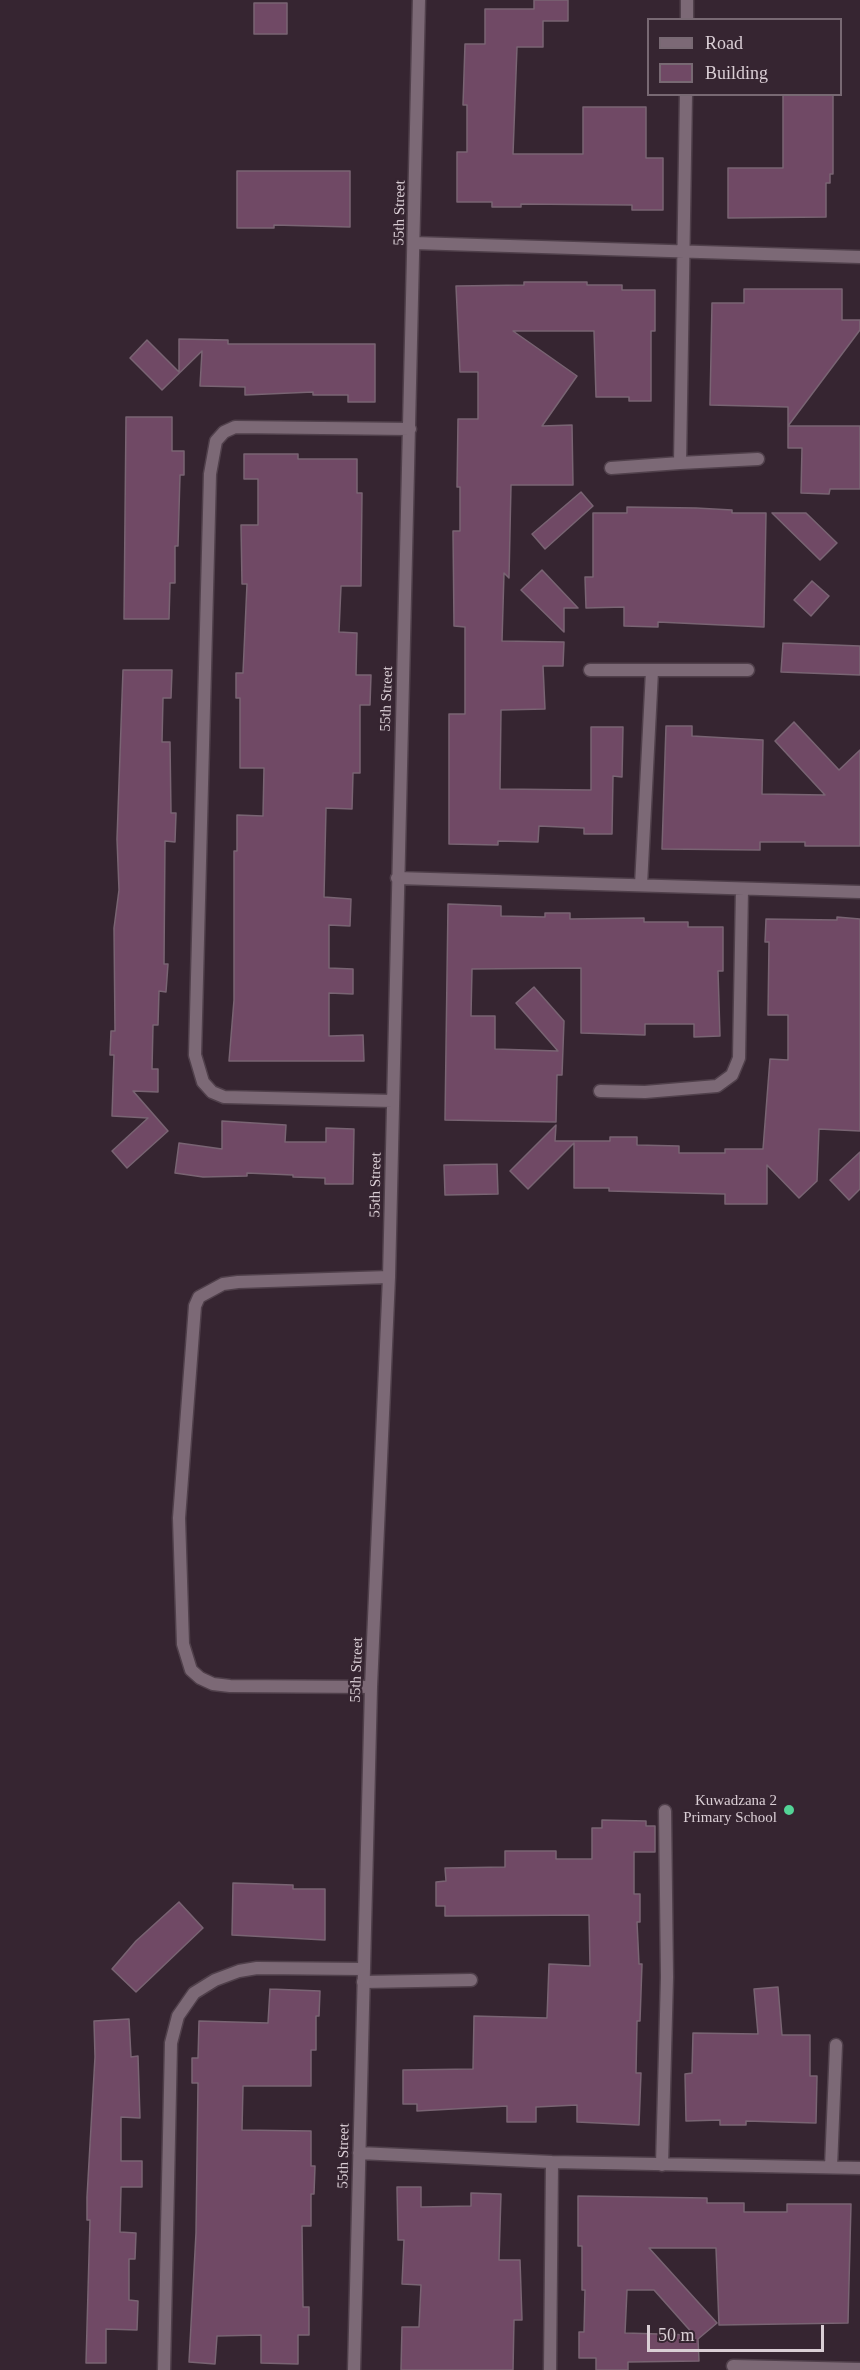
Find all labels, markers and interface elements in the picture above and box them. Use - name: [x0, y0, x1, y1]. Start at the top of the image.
- legend: [647, 18, 842, 96]
- text: Road: [705, 33, 743, 53]
- text: Building: [705, 63, 768, 83]
- street label: 55th Street: [390, 180, 410, 246]
- street label: 55th Street: [377, 666, 397, 732]
- street label: 55th Street: [366, 1152, 386, 1218]
- street label: 55th Street: [347, 1637, 367, 1703]
- place label: Kuwadzana 2 Primary School: [683, 1792, 777, 1827]
- marker: Kuwadzana 2 Primary School: [782, 1803, 796, 1817]
- street label: 55th Street: [334, 2123, 354, 2189]
- scale bar: [650, 2313, 827, 2351]
- text: 50 m: [658, 2325, 695, 2345]

